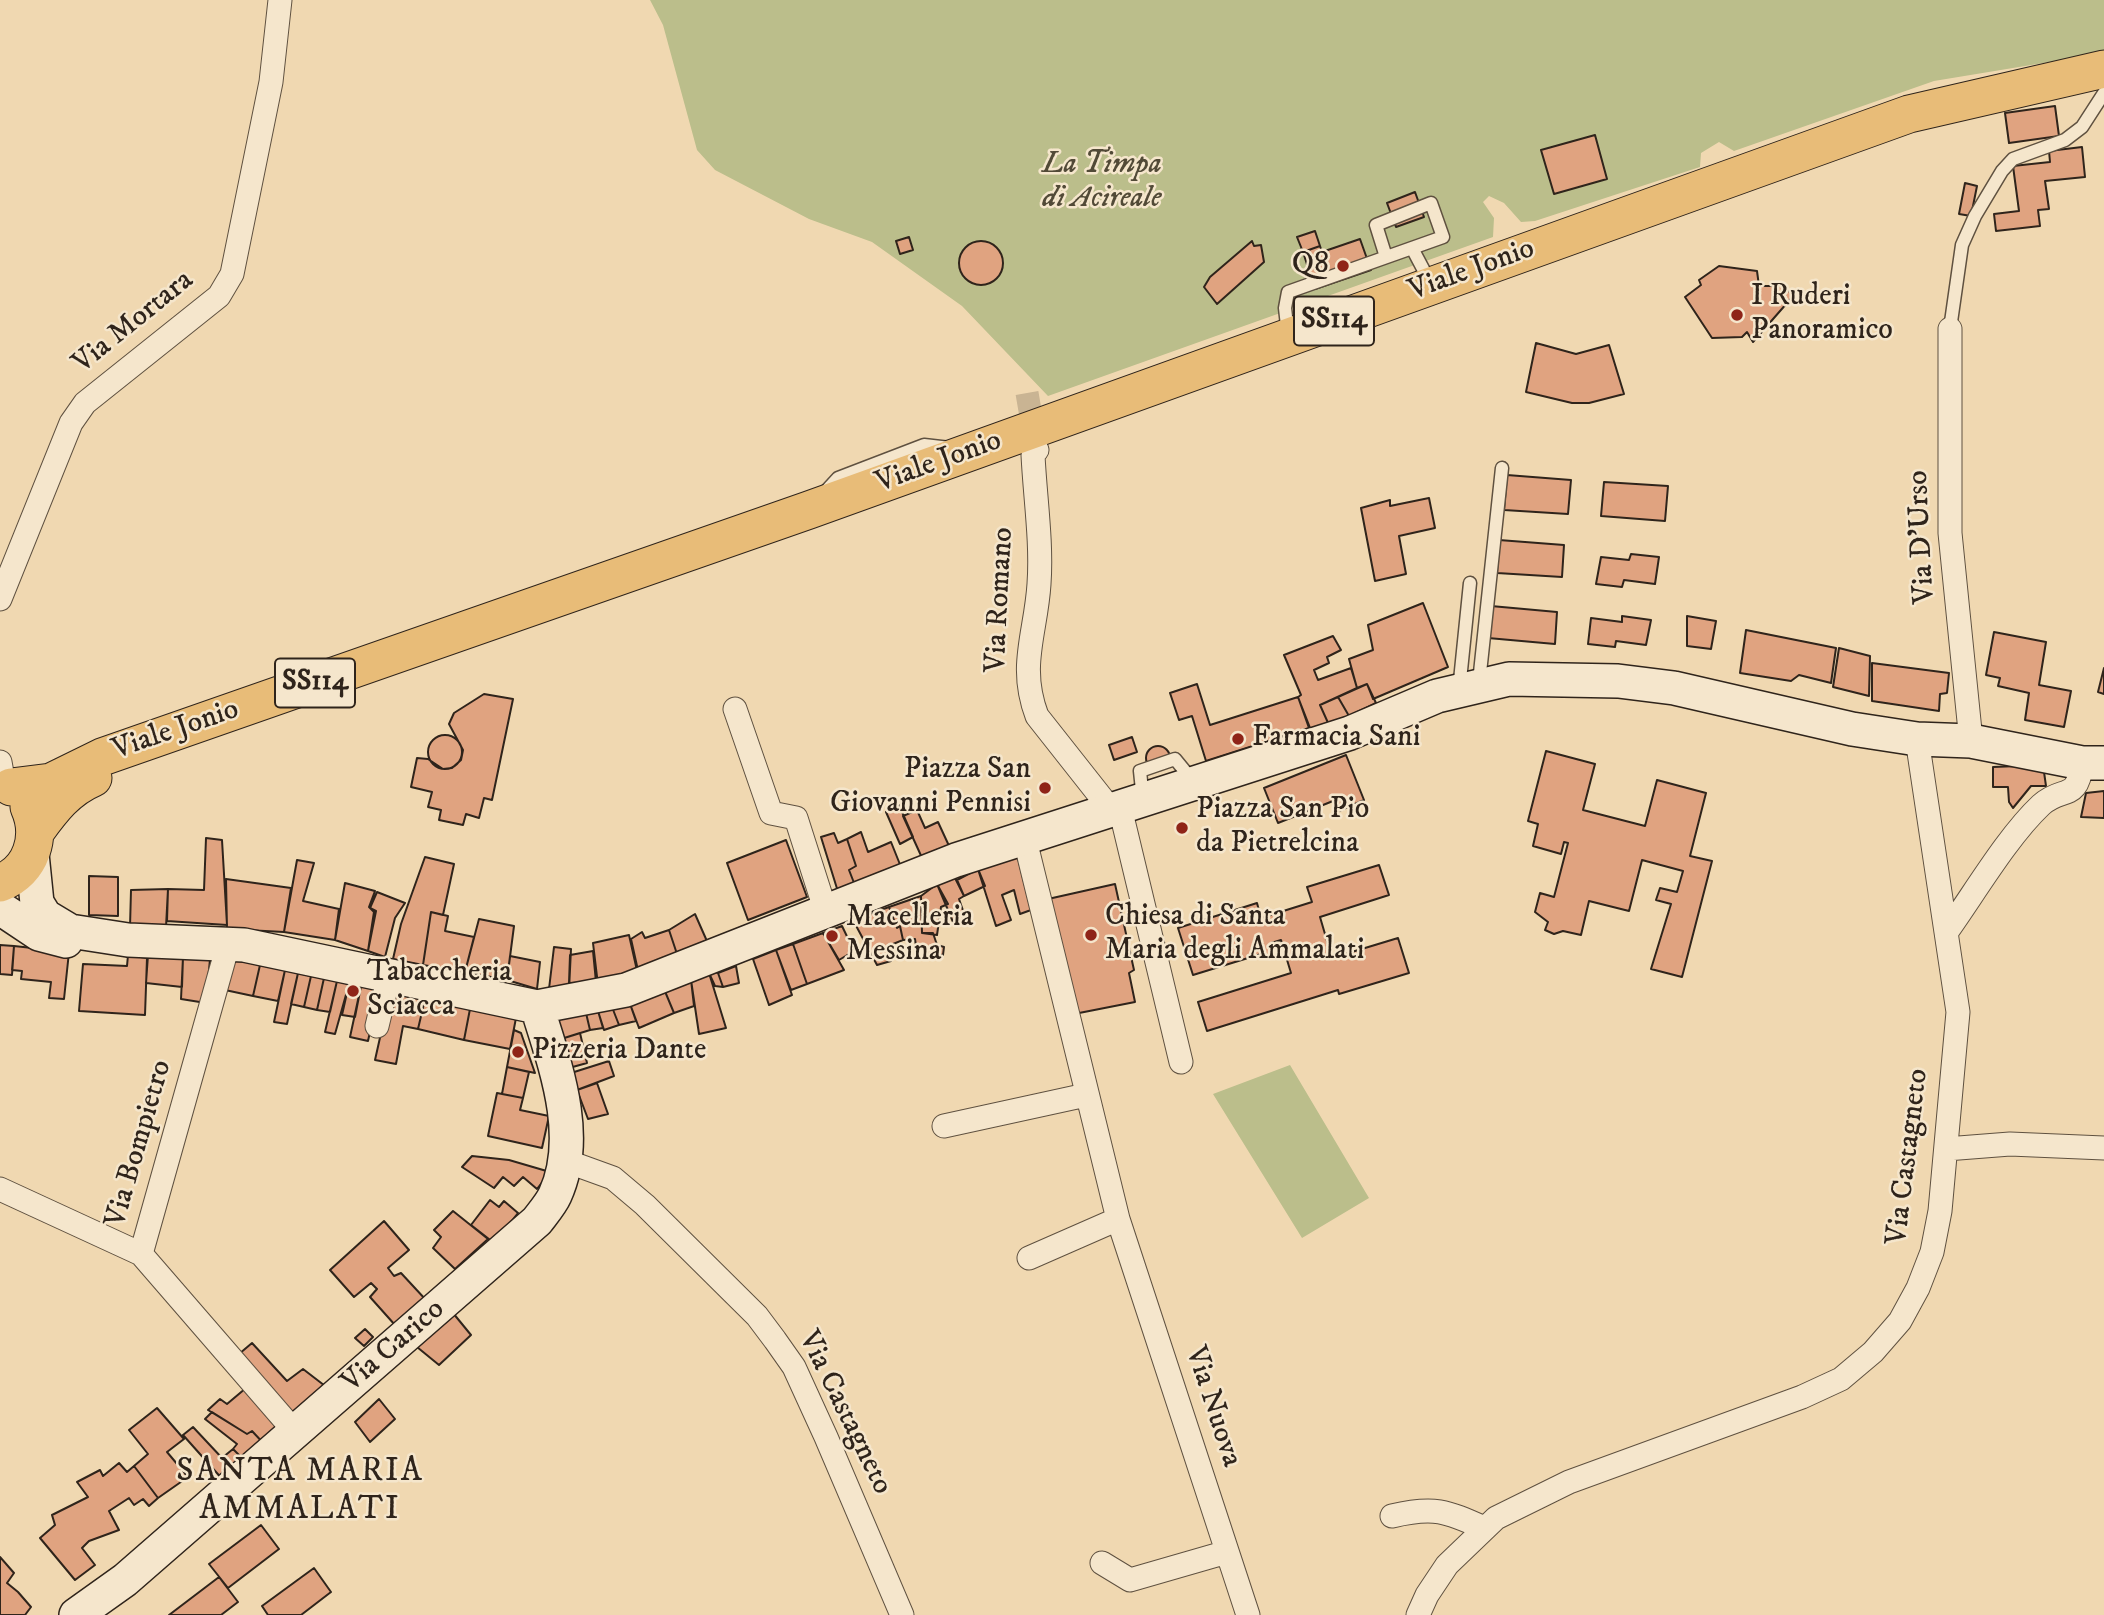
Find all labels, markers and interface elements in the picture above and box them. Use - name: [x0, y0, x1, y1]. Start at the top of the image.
- park label: La Timpa di Acireale: [1042, 148, 1162, 218]
- street label: Viale Jonio: [1404, 232, 1540, 310]
- place label: Q8: [1292, 248, 1329, 284]
- marker: Q8: [1335, 258, 1351, 274]
- street label: Via Mortara: [66, 264, 202, 382]
- place label: I Ruderi Panoramico: [1751, 280, 1893, 350]
- road number: SS114: [1294, 296, 1374, 346]
- marker: I Ruderi Panoramico: [1729, 307, 1745, 323]
- street label: Viale Jonio: [871, 424, 1007, 502]
- street label: Via D'Urso: [1902, 469, 1944, 605]
- street label: Via Romano: [979, 526, 1023, 674]
- road number: SS114: [275, 658, 355, 708]
- street label: Viale Jonio: [108, 693, 244, 769]
- place label: Farmacia Sani: [1252, 721, 1420, 757]
- marker: Farmacia Sani: [1230, 731, 1246, 747]
- place label: Piazza San Giovanni Pennisi: [830, 753, 1031, 824]
- marker: Piazza San Giovanni Pennisi: [1037, 780, 1053, 796]
- place label: Piazza San Pio da Pietrelcina: [1196, 793, 1369, 864]
- marker: Piazza San Pio da Pietrelcina: [1174, 820, 1190, 836]
- place label: Chiesa di Santa Maria degli Ammalati: [1105, 900, 1364, 970]
- place label: Macelleria Messina: [846, 901, 973, 972]
- marker: Chiesa di Santa Maria degli Ammalati: [1083, 927, 1099, 943]
- marker: Macelleria Messina: [824, 928, 840, 944]
- place label: Tabaccheria Sciacca: [367, 956, 512, 1026]
- marker: Tabaccheria Sciacca: [345, 983, 361, 999]
- place label: Pizzeria Dante: [532, 1034, 706, 1070]
- marker: Pizzeria Dante: [510, 1044, 526, 1060]
- street label: Via Bompietro: [99, 1056, 181, 1232]
- street label: Via Castagneto: [1880, 1067, 1938, 1247]
- street label: Via Carico: [335, 1292, 453, 1402]
- street label: Via Castagneto: [789, 1325, 899, 1501]
- street label: Via Nuova: [1176, 1342, 1248, 1472]
- district label: SANTA MARIA AMMALATI: [178, 1453, 422, 1531]

